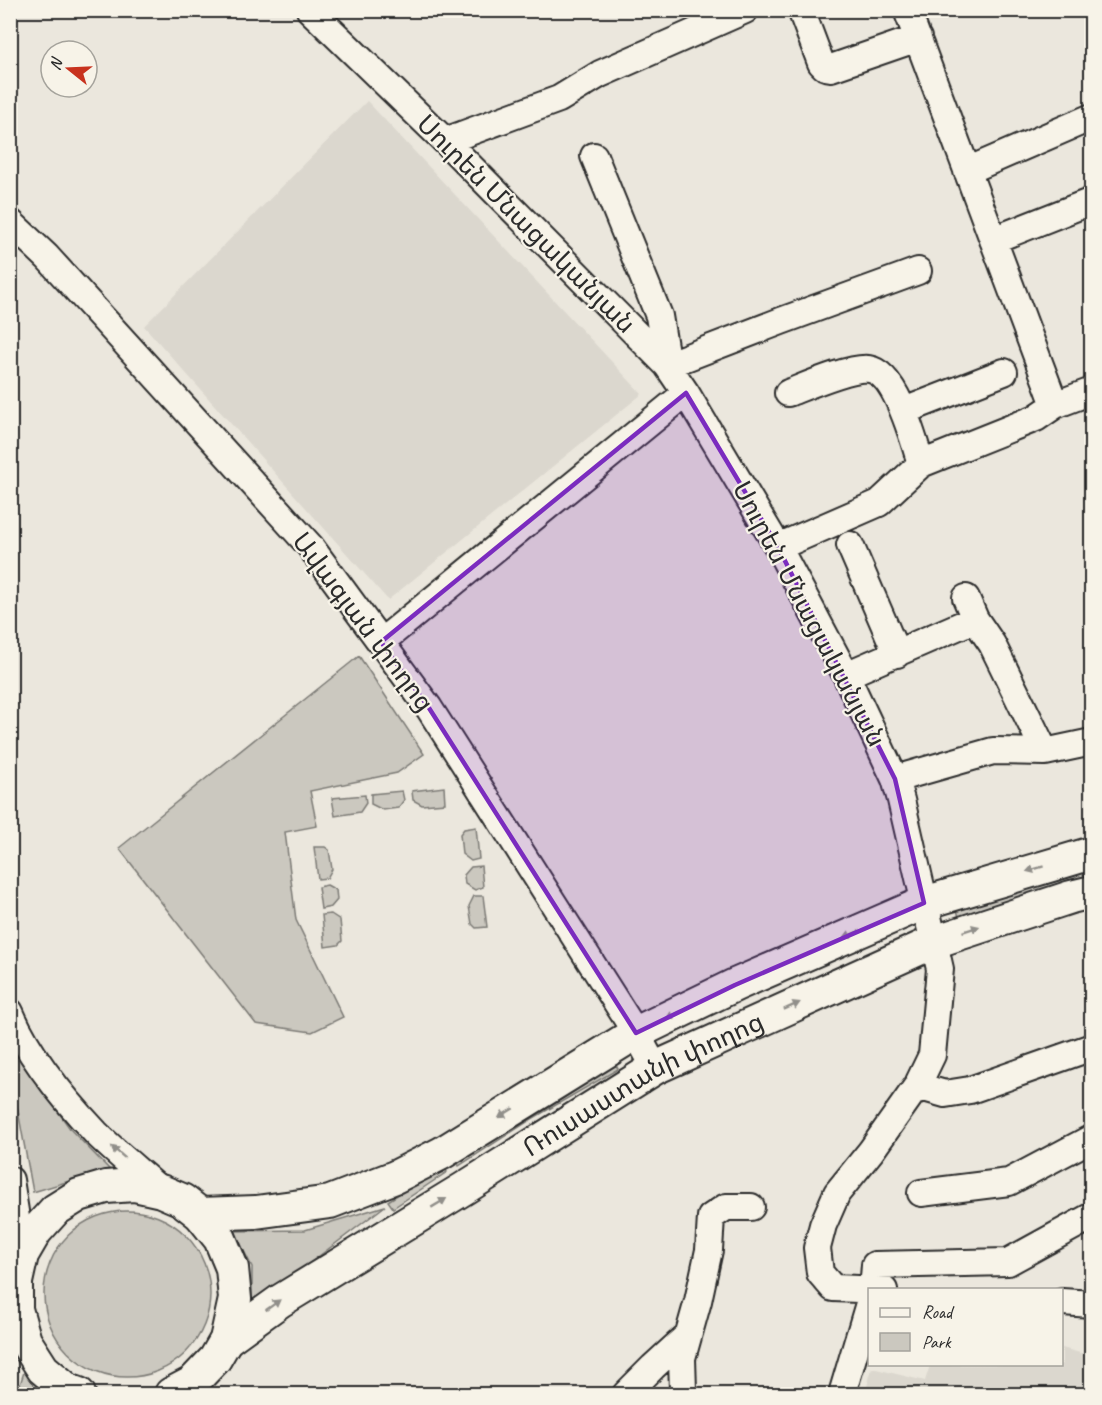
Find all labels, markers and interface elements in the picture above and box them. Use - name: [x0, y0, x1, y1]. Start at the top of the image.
- north arrow: [39, 39, 99, 99]
- text: N: [45, 54, 68, 72]
- street label: Սուրեն Մնացականյան: [410, 108, 642, 340]
- street label: Սուրեն Մնացականյան: [725, 476, 893, 752]
- street label: Ավագյան փողոց: [285, 526, 441, 718]
- one-way arrow: [1026, 865, 1044, 874]
- one-way arrow: [962, 924, 980, 934]
- one-way arrow: [842, 929, 860, 939]
- one-way arrow: [784, 1001, 801, 1010]
- street label: Ռուսաստանի փողոց: [516, 1005, 769, 1164]
- one-way arrow: [666, 1010, 683, 1019]
- one-way arrow: [498, 1108, 514, 1119]
- one-way arrow: [110, 1145, 125, 1159]
- one-way arrow: [431, 1198, 447, 1209]
- legend: [868, 1288, 1063, 1366]
- one-way arrow: [265, 1299, 281, 1311]
- text: Road: [922, 1301, 955, 1323]
- text: Park: [922, 1331, 952, 1353]

